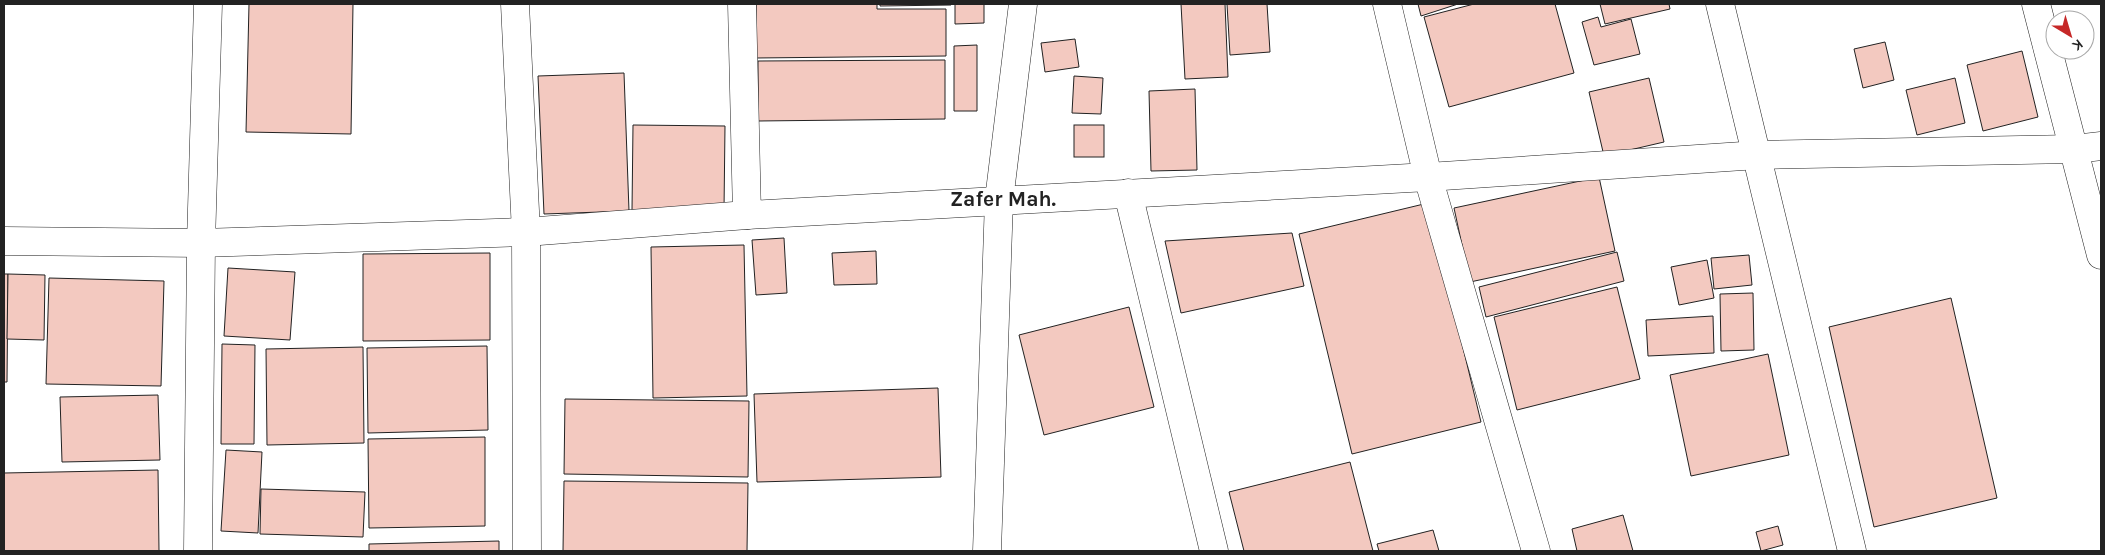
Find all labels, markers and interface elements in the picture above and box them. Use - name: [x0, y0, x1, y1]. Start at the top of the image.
- north arrow: [2045, 10, 2095, 60]
- text: K: [2068, 35, 2087, 55]
- district label: Zafer Mah.: [950, 187, 1056, 211]

